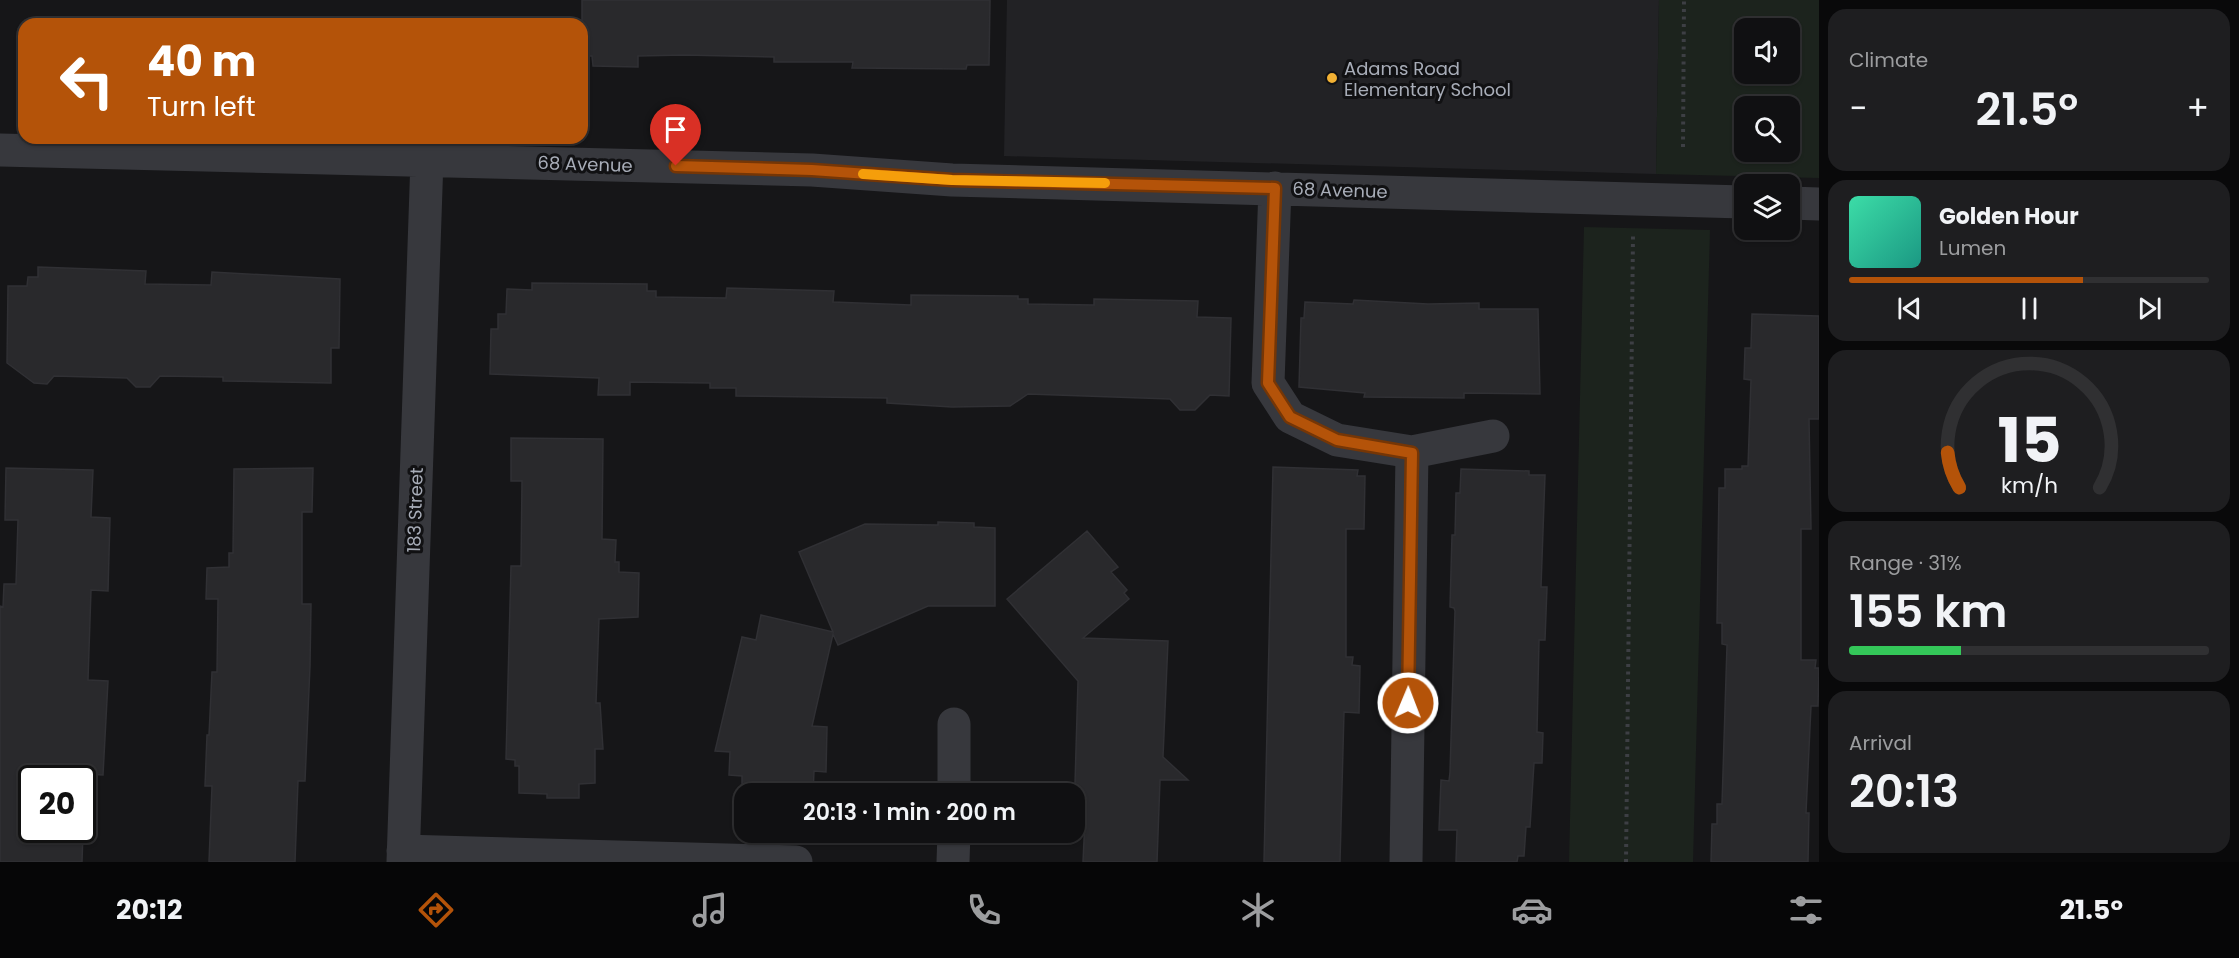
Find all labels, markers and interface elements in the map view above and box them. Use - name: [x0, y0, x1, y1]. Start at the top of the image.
- map controls: [1734, 18, 1800, 240]
- button: sound: [1734, 18, 1800, 84]
- text: 40 m: [147, 32, 256, 91]
- icon: left: [48, 42, 126, 120]
- text: Climate: [1849, 46, 1928, 74]
- place label: Adams Road Elementary School: [1344, 56, 1511, 102]
- marker: Adams Road Elementary School: [1325, 71, 1339, 85]
- text: 21.5°: [1975, 78, 2078, 141]
- text: −: [1849, 85, 1867, 132]
- text: +: [2186, 85, 2209, 132]
- text: Turn left: [147, 88, 256, 125]
- button: search: [1734, 96, 1800, 162]
- pin: [650, 104, 701, 166]
- icon: arrive: [659, 113, 692, 146]
- street label: 68 Avenue: [537, 150, 633, 178]
- button: layers: [1734, 174, 1800, 240]
- street label: 68 Avenue: [1292, 176, 1388, 204]
- text: Golden Hour: [1939, 201, 2079, 232]
- text: Lumen: [1939, 234, 2006, 262]
- icon: previous: [1893, 292, 1926, 325]
- icon: pause: [2013, 292, 2046, 325]
- icon: next: [2133, 292, 2166, 325]
- text: 15: [1997, 396, 2061, 484]
- street label: 183 Street: [401, 467, 429, 553]
- text: km/h: [2000, 470, 2058, 501]
- text: Range · 31%: [1849, 549, 1962, 577]
- text: 155 km: [1849, 580, 2007, 643]
- position arrow: [1376, 671, 1440, 735]
- text: Arrival: [1849, 729, 1912, 757]
- text: 20:13: [1849, 760, 1959, 823]
- speed limit sign: 20: [18, 765, 96, 843]
- text: 20:13 · 1 min · 200 m: [803, 797, 1016, 828]
- icon: directions: [415, 889, 457, 931]
- icon: music: [689, 889, 731, 931]
- icon: phone: [963, 889, 1005, 931]
- icon: climate: [1237, 889, 1279, 931]
- icon: car: [1511, 889, 1553, 931]
- icon: filters: [1785, 889, 1827, 931]
- text: 20:12: [116, 891, 182, 928]
- text: 21.5°: [2060, 891, 2123, 928]

